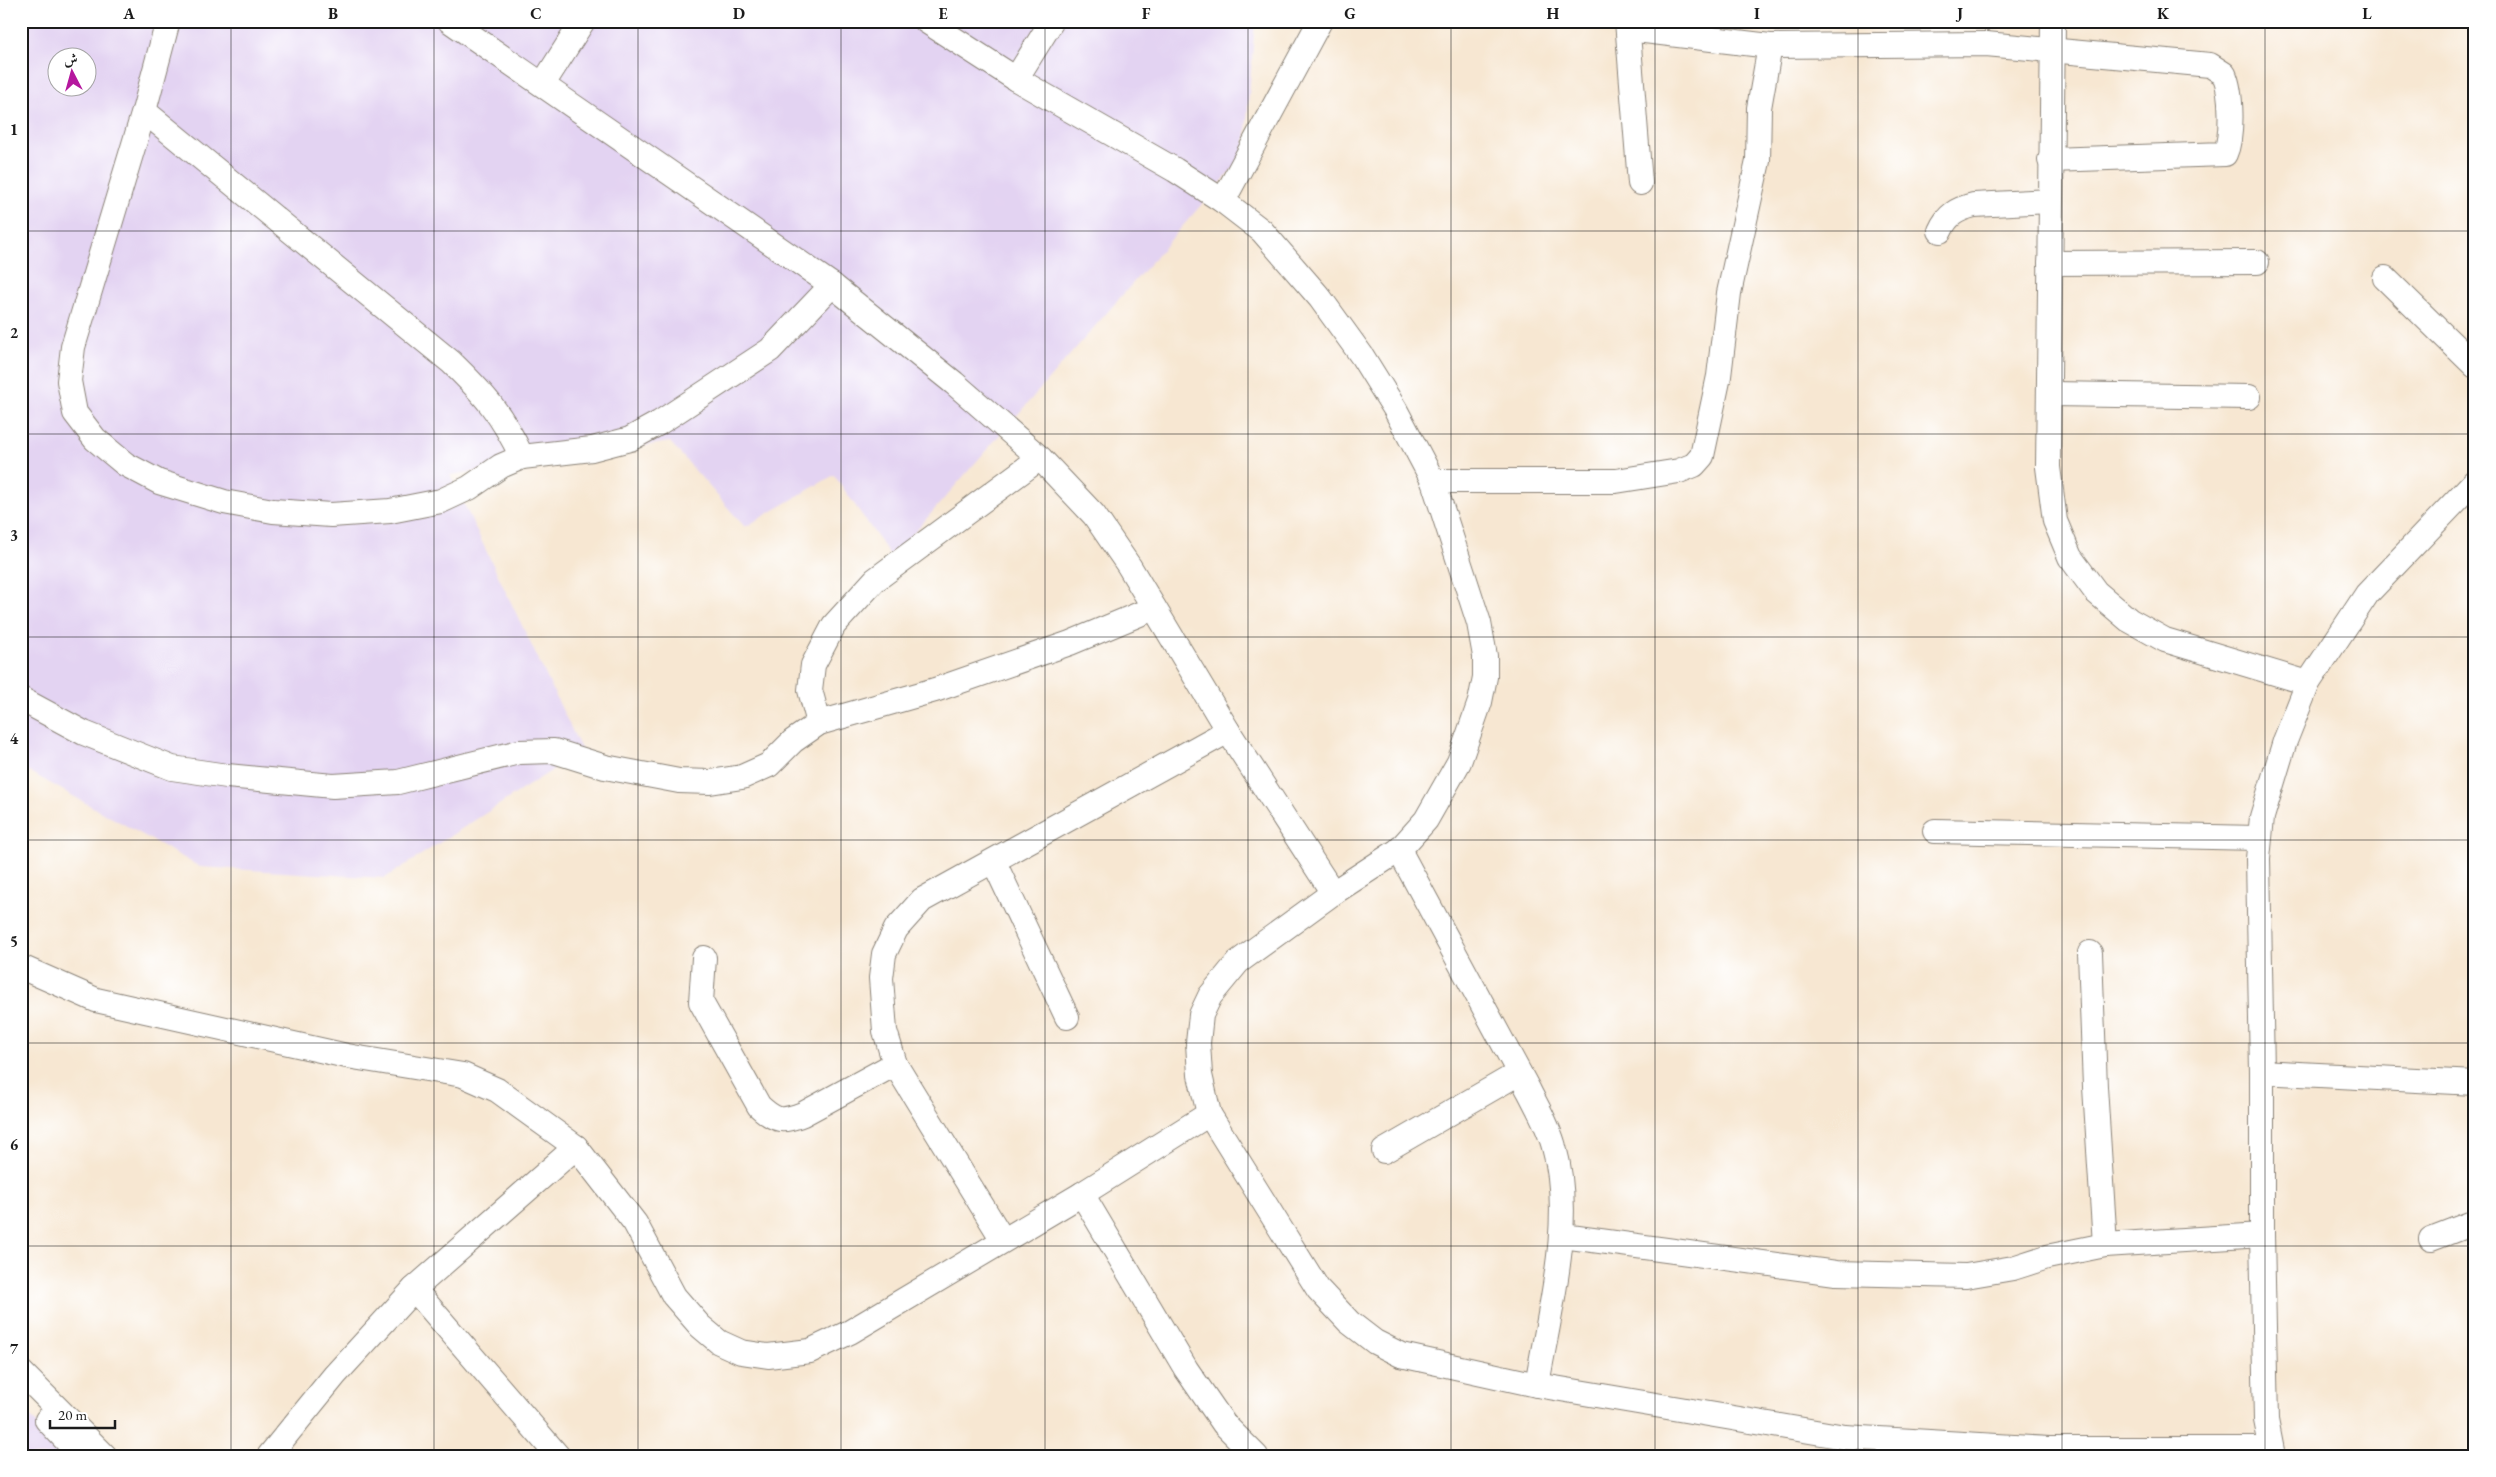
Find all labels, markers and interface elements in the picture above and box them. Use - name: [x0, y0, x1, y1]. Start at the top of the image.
- text: A: [122, 3, 135, 24]
- text: B: [328, 3, 338, 24]
- text: C: [530, 3, 542, 24]
- text: D: [733, 3, 745, 24]
- text: E: [938, 3, 948, 24]
- text: F: [1142, 3, 1151, 24]
- text: G: [1344, 3, 1356, 24]
- text: H: [1547, 3, 1560, 24]
- text: I: [1754, 3, 1760, 24]
- text: J: [1955, 3, 1963, 24]
- text: K: [2157, 3, 2170, 24]
- text: L: [2362, 3, 2372, 24]
- north arrow: [48, 48, 98, 98]
- text: ش: [63, 49, 79, 69]
- text: 1: [10, 119, 18, 140]
- text: 2: [10, 322, 19, 343]
- text: 3: [10, 525, 18, 546]
- text: 4: [10, 728, 19, 749]
- text: 5: [10, 931, 18, 952]
- text: 6: [10, 1134, 19, 1155]
- text: 7: [10, 1338, 19, 1359]
- scale bar: [50, 1397, 115, 1429]
- text: 20 m: [58, 1405, 87, 1424]

